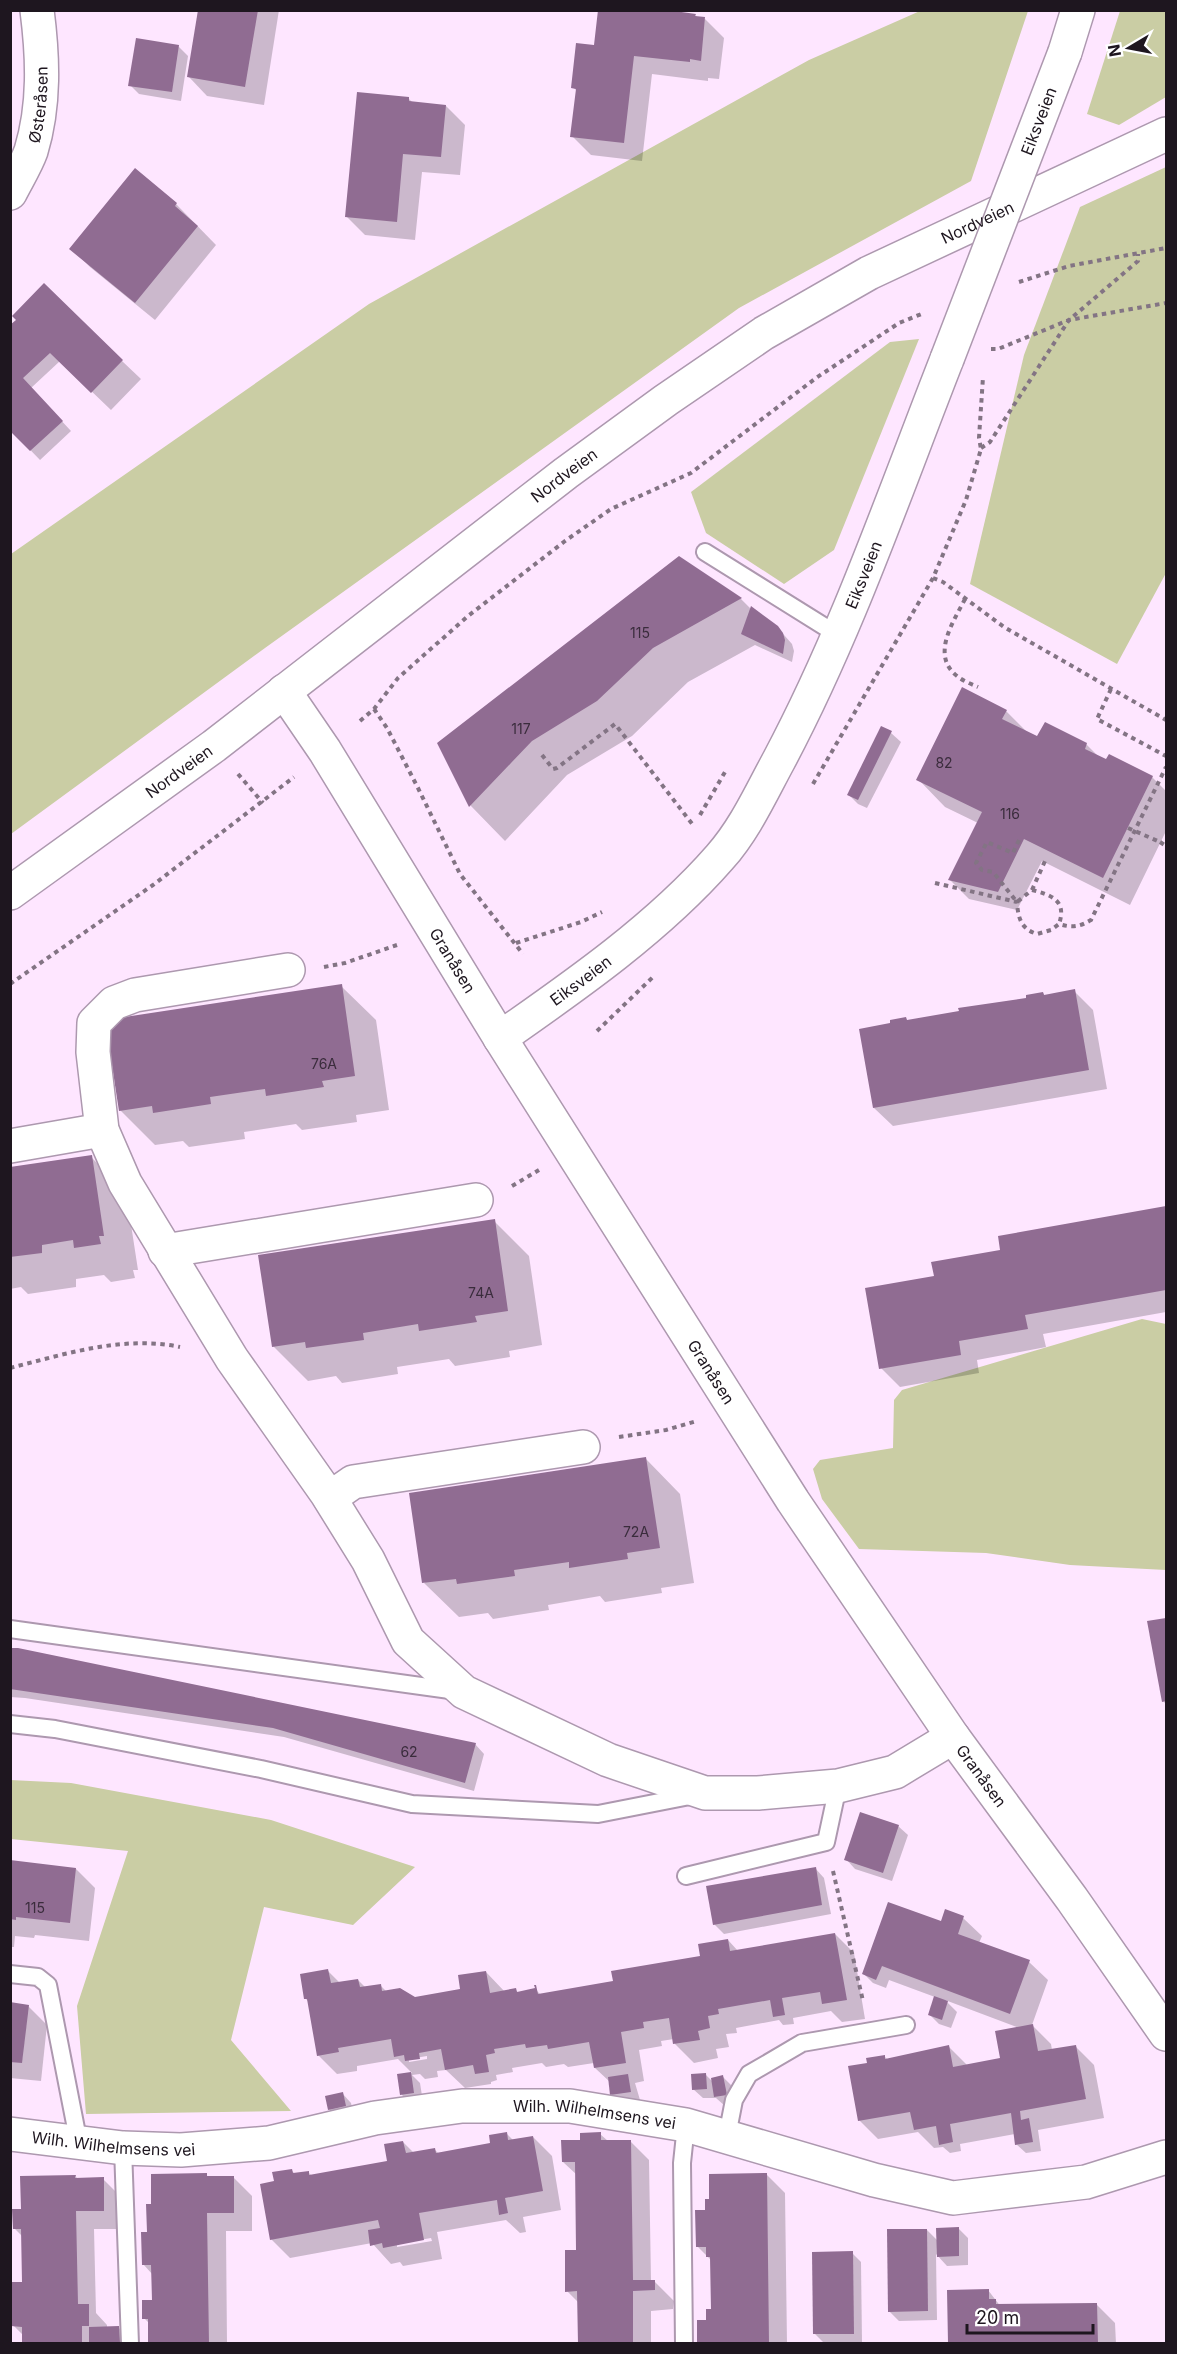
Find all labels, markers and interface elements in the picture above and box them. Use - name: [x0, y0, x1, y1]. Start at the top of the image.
- north arrow: [1099, 18, 1159, 78]
- text: N: [1103, 43, 1125, 58]
- street label: Østeråsen: [24, 66, 52, 145]
- street label: Eiksveien: [1016, 84, 1061, 158]
- street label: Nordveien: [938, 197, 1017, 248]
- street label: Nordveien: [527, 444, 601, 507]
- street label: Eiksveien: [841, 538, 886, 612]
- house number: 115: [630, 624, 650, 641]
- house number: 117: [511, 720, 531, 737]
- street label: Nordveien: [141, 740, 216, 802]
- house number: 82: [935, 754, 953, 771]
- house number: 116: [1000, 805, 1020, 822]
- street label: Granåsen: [425, 924, 480, 997]
- street label: Eiksveien: [546, 951, 615, 1010]
- house number: 76A: [311, 1055, 337, 1072]
- house number: 74A: [468, 1284, 494, 1301]
- street label: Granåsen: [683, 1336, 739, 1408]
- house number: 72A: [623, 1523, 649, 1540]
- street label: Granåsen: [952, 1741, 1011, 1811]
- house number: 62: [400, 1743, 418, 1760]
- house number: 115: [25, 1899, 45, 1916]
- street label: Wilh. Wilhelmsens vei: [513, 2096, 677, 2133]
- street label: Wilh. Wilhelmsens vei: [30, 2127, 196, 2160]
- scale bar: [967, 2297, 1093, 2335]
- text: 20 m: [976, 2307, 1019, 2328]

